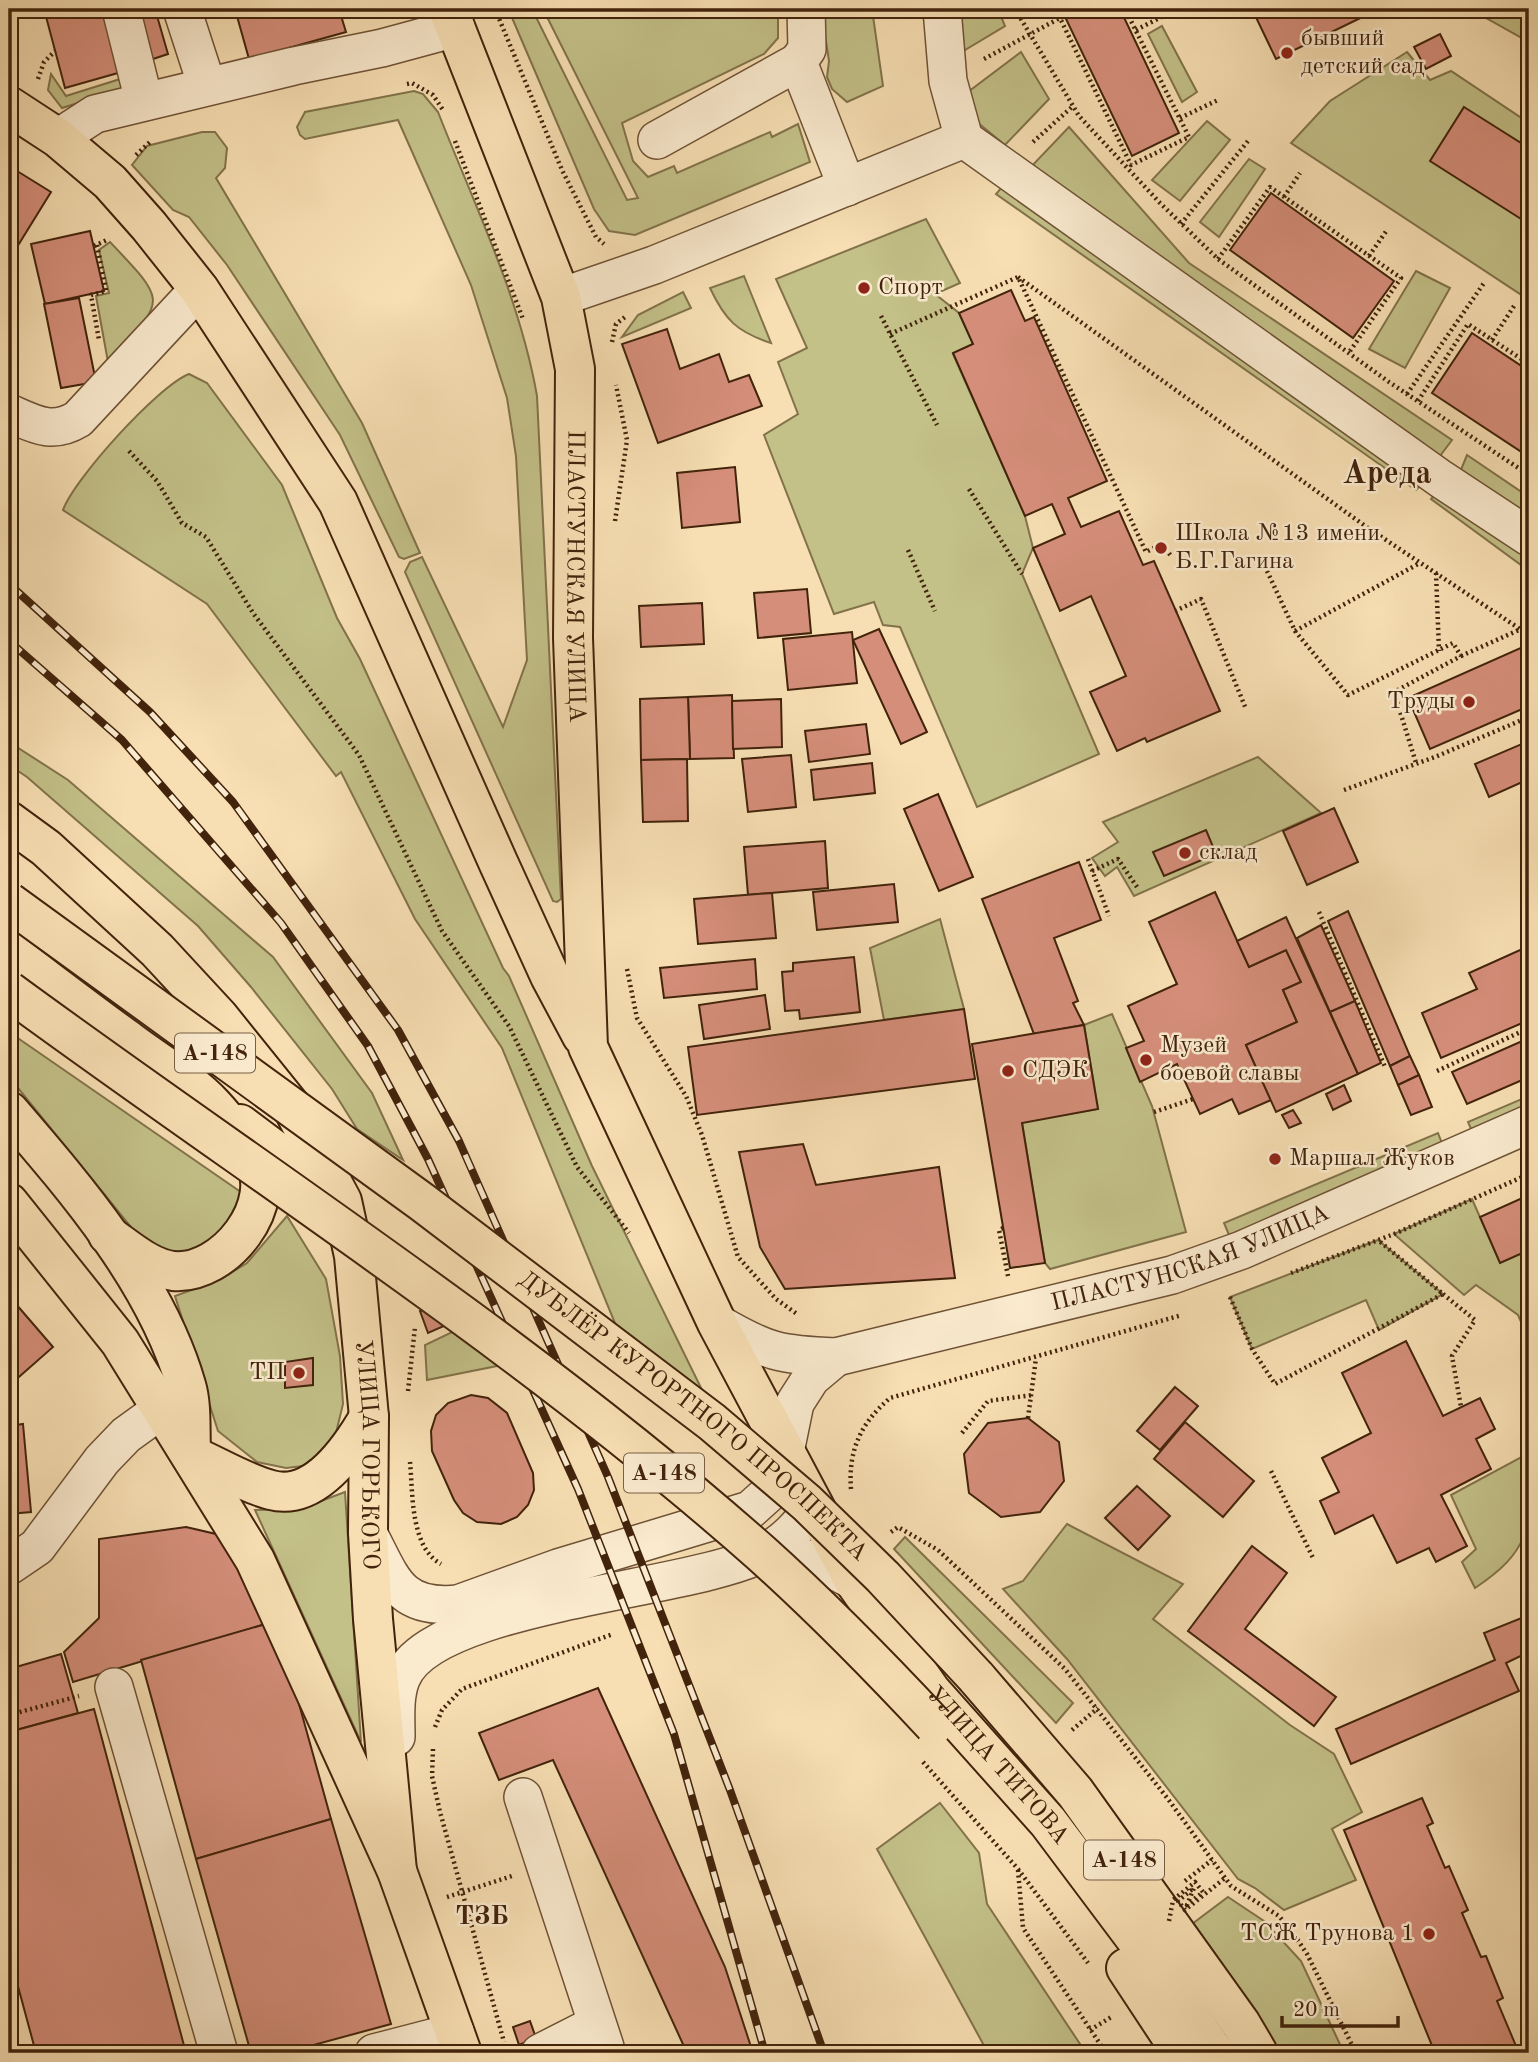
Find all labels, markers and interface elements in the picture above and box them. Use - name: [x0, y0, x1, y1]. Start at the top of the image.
- place label: бывший детский сад: [1301, 27, 1425, 79]
- marker: бывший детский сад: [1279, 45, 1295, 61]
- place label: Спорт: [878, 276, 943, 300]
- marker: Спорт: [856, 280, 872, 296]
- street label: ПЛАСТУНСКАЯ УЛИЦА: [561, 430, 588, 723]
- district label: Ареда: [1342, 459, 1432, 491]
- place label: Школа №13 имени Б.Г.Гагина: [1175, 522, 1380, 574]
- marker: Школа №13 имени Б.Г.Гагина: [1153, 540, 1169, 556]
- place label: Труды: [1387, 690, 1455, 714]
- marker: Труды: [1461, 694, 1477, 710]
- place label: склад: [1199, 841, 1257, 865]
- marker: склад: [1177, 845, 1193, 861]
- road number: А-148: [175, 1034, 255, 1072]
- place label: Музей боевой славы: [1160, 1034, 1300, 1086]
- marker: Музей боевой славы: [1138, 1052, 1154, 1068]
- place label: СДЭК: [1022, 1059, 1089, 1083]
- marker: СДЭК: [1000, 1063, 1016, 1079]
- place label: Маршал Жуков: [1289, 1147, 1455, 1171]
- marker: Маршал Жуков: [1267, 1151, 1283, 1167]
- street label: ПЛАСТУНСКАЯ УЛИЦА: [1049, 1201, 1333, 1316]
- street label: ДУБЛЁР КУРОРТНОГО ПРОСПЕКТА: [514, 1267, 871, 1566]
- street label: УЛИЦА ГОРЬКОГО: [350, 1339, 382, 1571]
- place label: ТП: [249, 1361, 285, 1385]
- marker: ТП: [291, 1365, 307, 1381]
- road number: А-148: [624, 1454, 704, 1492]
- street label: УЛИЦА ТИТОВА: [922, 1682, 1073, 1849]
- road number: А-148: [1084, 1840, 1164, 1880]
- district label: ТЗБ: [455, 1904, 509, 1930]
- place label: ТСЖ Трунова 1: [1240, 1922, 1415, 1946]
- marker: ТСЖ Трунова 1: [1421, 1926, 1437, 1942]
- scale bar: [1282, 1985, 1398, 2029]
- text: 20 m: [1293, 2000, 1340, 2021]

